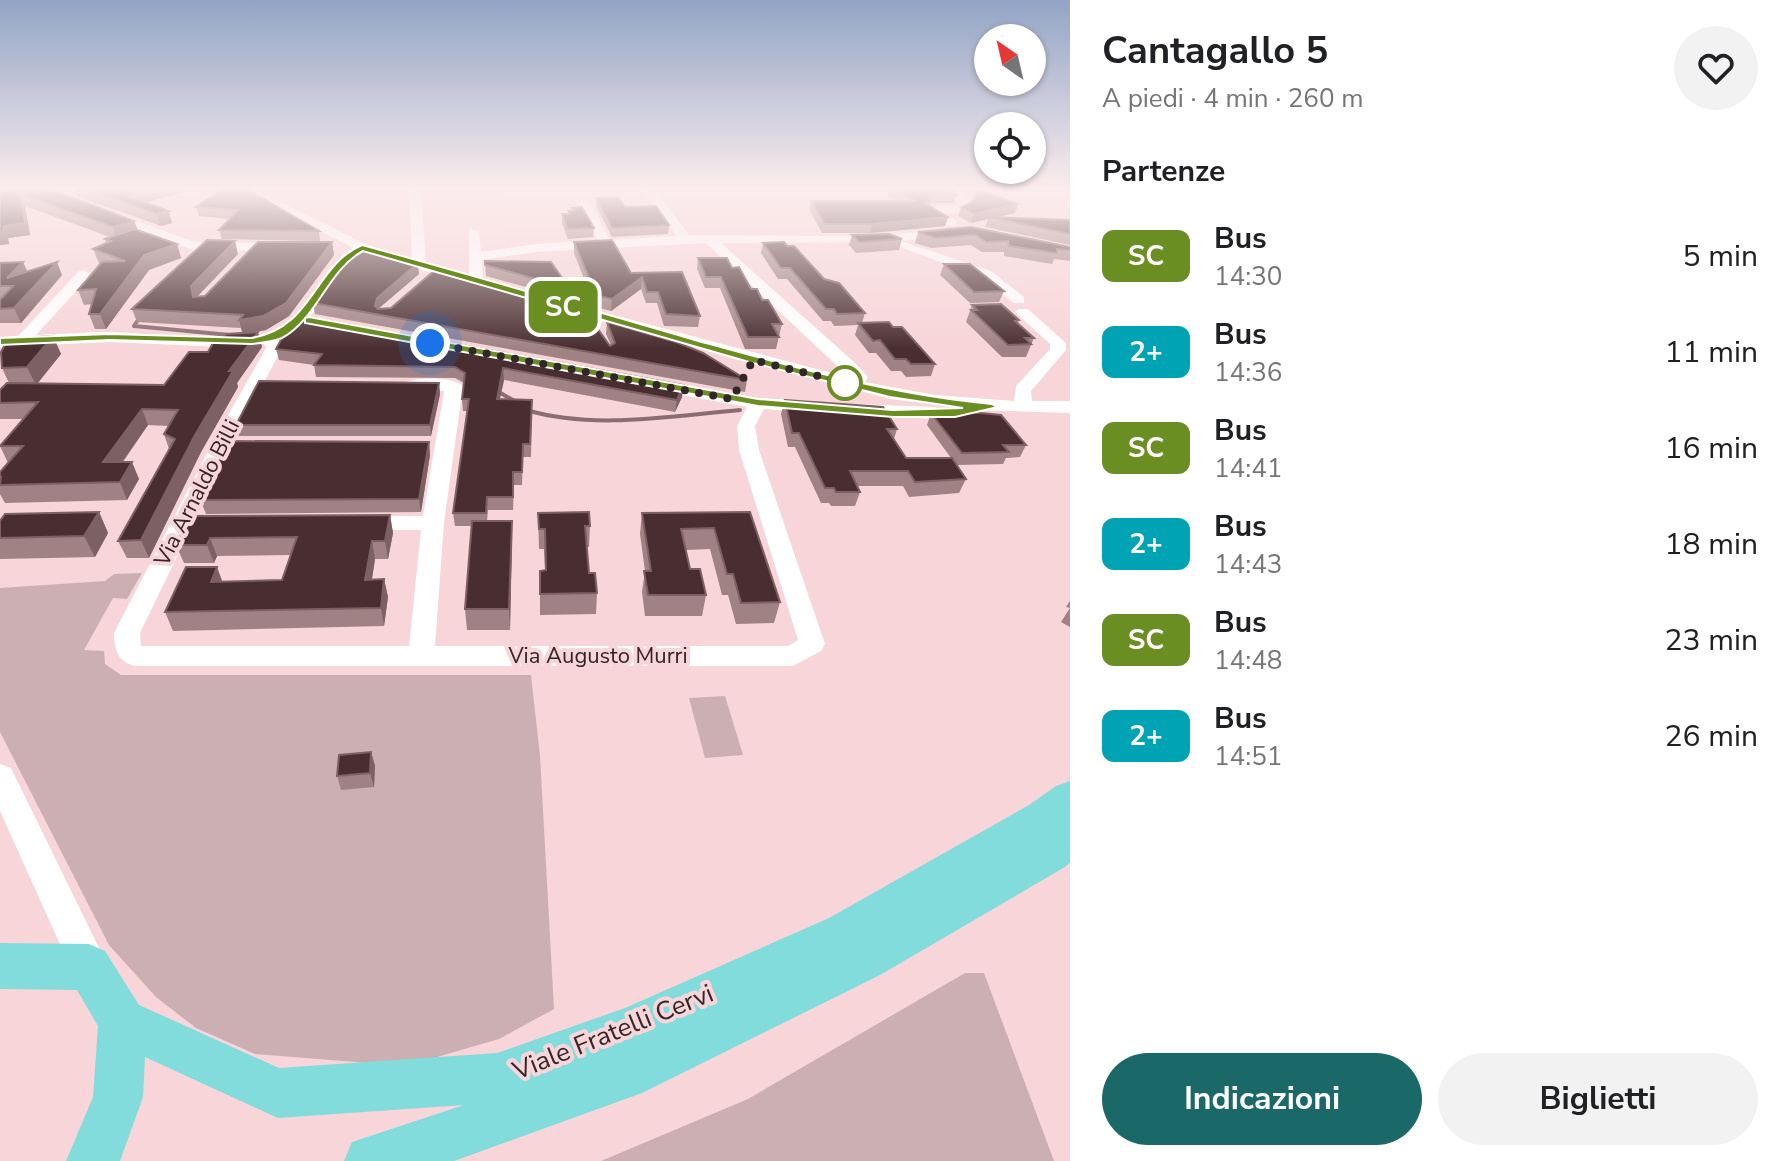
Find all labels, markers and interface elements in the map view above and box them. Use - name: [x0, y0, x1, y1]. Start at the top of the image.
- north arrow: [974, 24, 1046, 96]
- map controls: [974, 24, 1046, 184]
- text: Cantagallo 5: [1102, 25, 1328, 76]
- button: heart: [1674, 26, 1758, 110]
- text: A piedi · 4 min · 260 m: [1102, 81, 1364, 116]
- button: locate: [974, 112, 1046, 184]
- text: Partenze: [1102, 151, 1225, 192]
- text: Bus: [1214, 218, 1267, 259]
- text: 5 min: [1683, 236, 1758, 277]
- text: SC: [1128, 237, 1164, 275]
- text: 14:30: [1214, 259, 1282, 294]
- line badge: SC: [527, 281, 599, 333]
- text: SC: [545, 288, 581, 326]
- text: Bus: [1214, 314, 1267, 355]
- your location: [410, 323, 450, 363]
- text: 11 min: [1665, 332, 1758, 373]
- text: 2+: [1129, 333, 1163, 371]
- text: 14:36: [1214, 355, 1282, 390]
- unlabelled marker: [828, 366, 862, 400]
- text: Bus: [1214, 410, 1267, 451]
- street label: Via Arnaldo Billi: [147, 415, 247, 572]
- text: 16 min: [1665, 428, 1758, 469]
- text: SC: [1128, 429, 1164, 467]
- text: 14:41: [1214, 451, 1282, 486]
- text: Bus: [1214, 506, 1267, 547]
- text: 18 min: [1665, 524, 1758, 565]
- text: 2+: [1129, 525, 1163, 563]
- text: 14:43: [1214, 547, 1282, 582]
- text: Bus: [1214, 602, 1267, 643]
- text: 23 min: [1665, 620, 1758, 661]
- text: SC: [1128, 621, 1164, 659]
- street label: Via Augusto Murri: [507, 641, 688, 671]
- text: 14:48: [1214, 643, 1282, 678]
- text: Bus: [1214, 698, 1267, 739]
- text: 26 min: [1665, 716, 1758, 757]
- text: 2+: [1129, 717, 1163, 755]
- text: 14:51: [1214, 739, 1282, 774]
- street label: Viale Fratelli Cervi: [506, 976, 719, 1089]
- button: Indicazioni: [1102, 1053, 1422, 1145]
- button: Biglietti: [1438, 1053, 1758, 1145]

